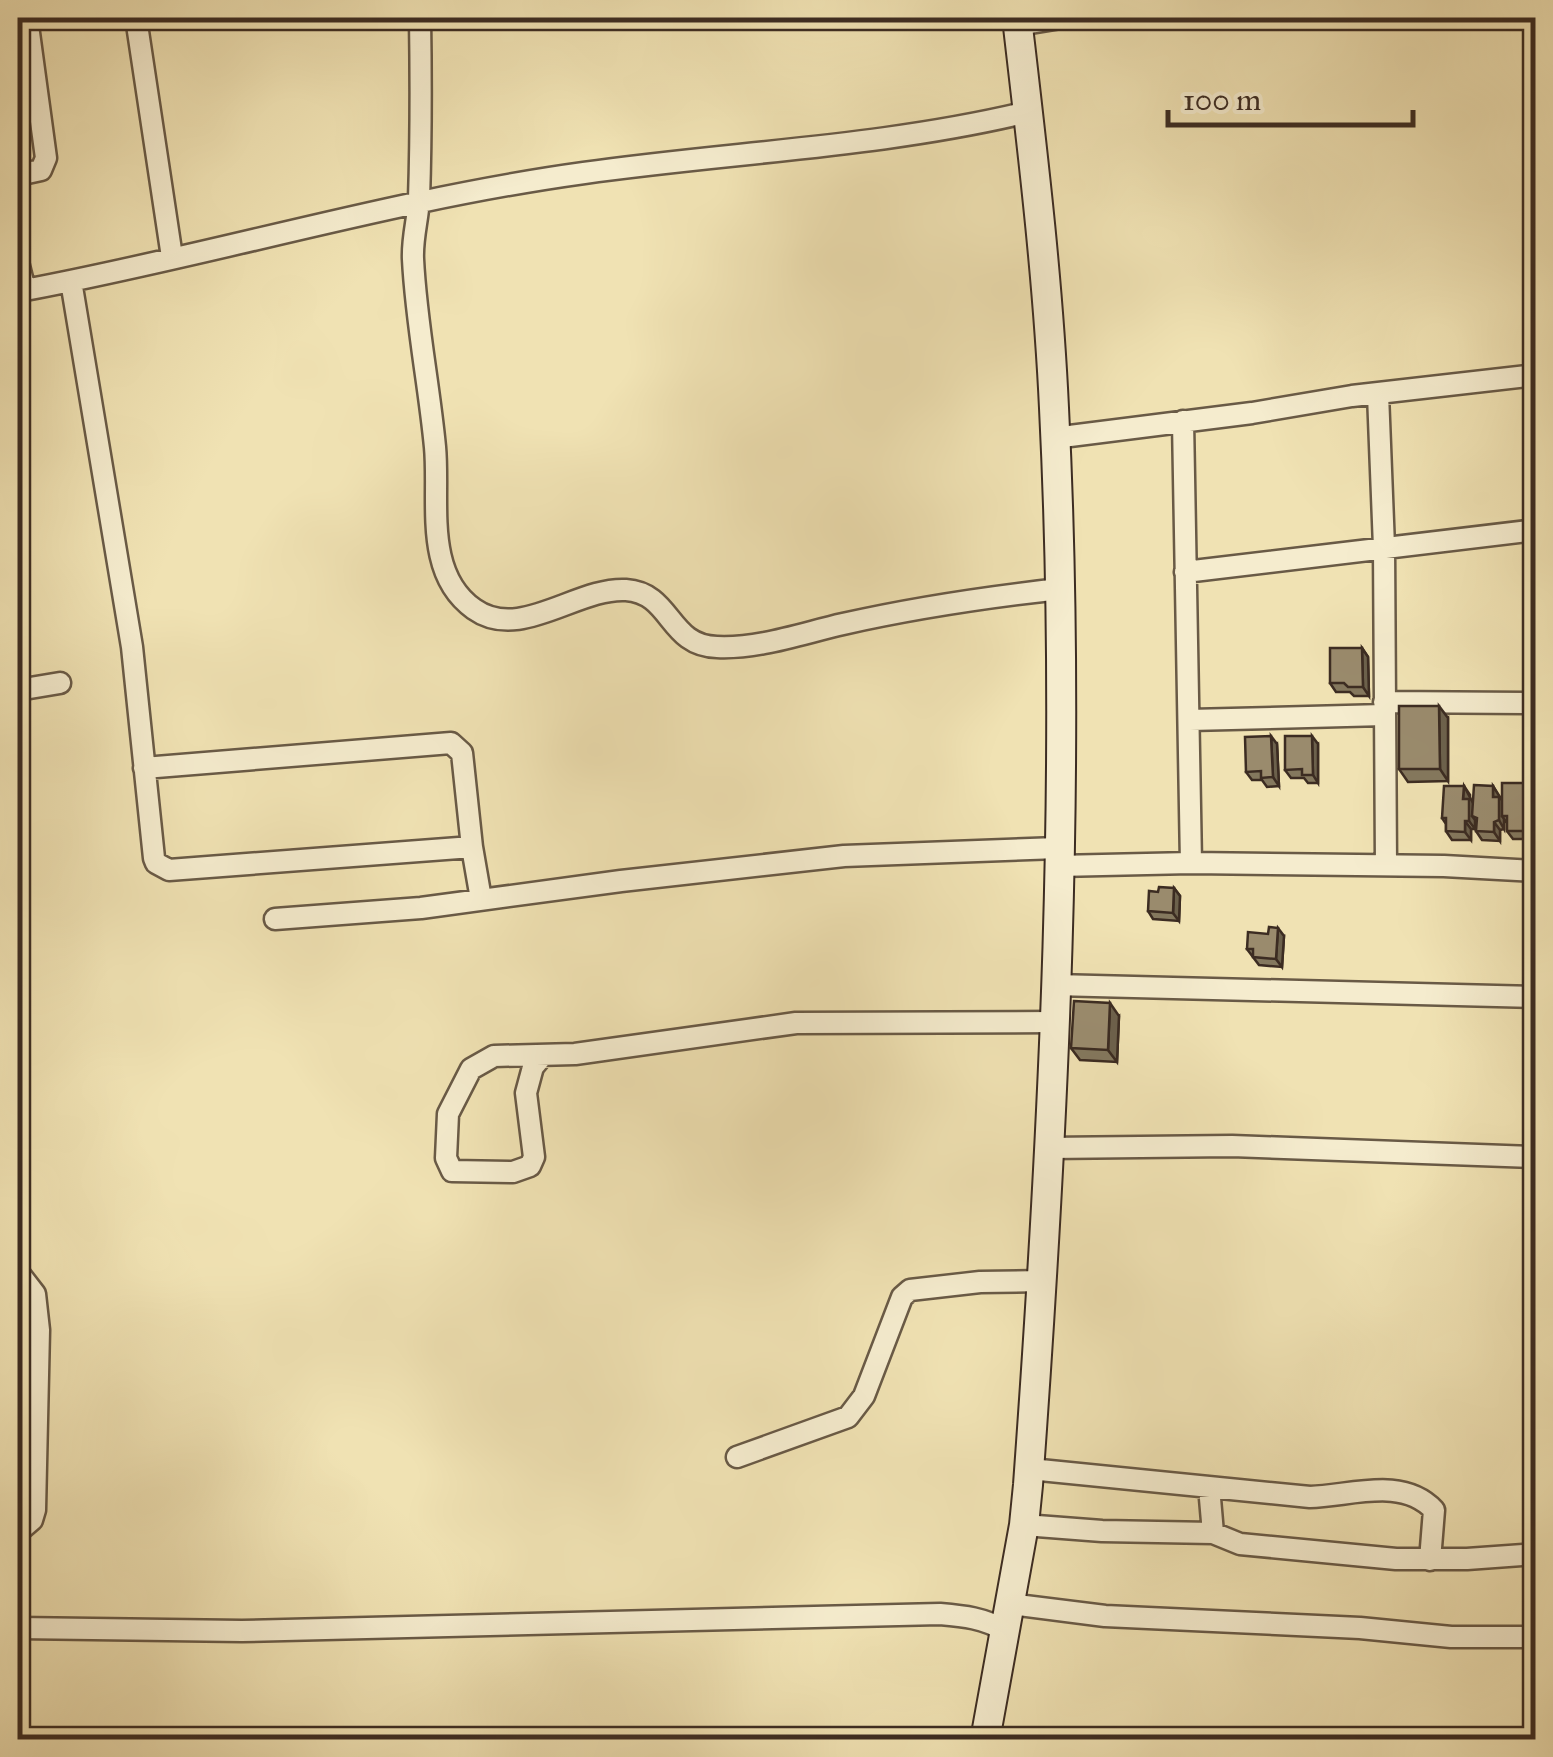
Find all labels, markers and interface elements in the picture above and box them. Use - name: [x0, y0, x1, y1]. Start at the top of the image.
- scale bar: [1168, 65, 1413, 127]
- text: 100 m: [1183, 82, 1261, 118]

